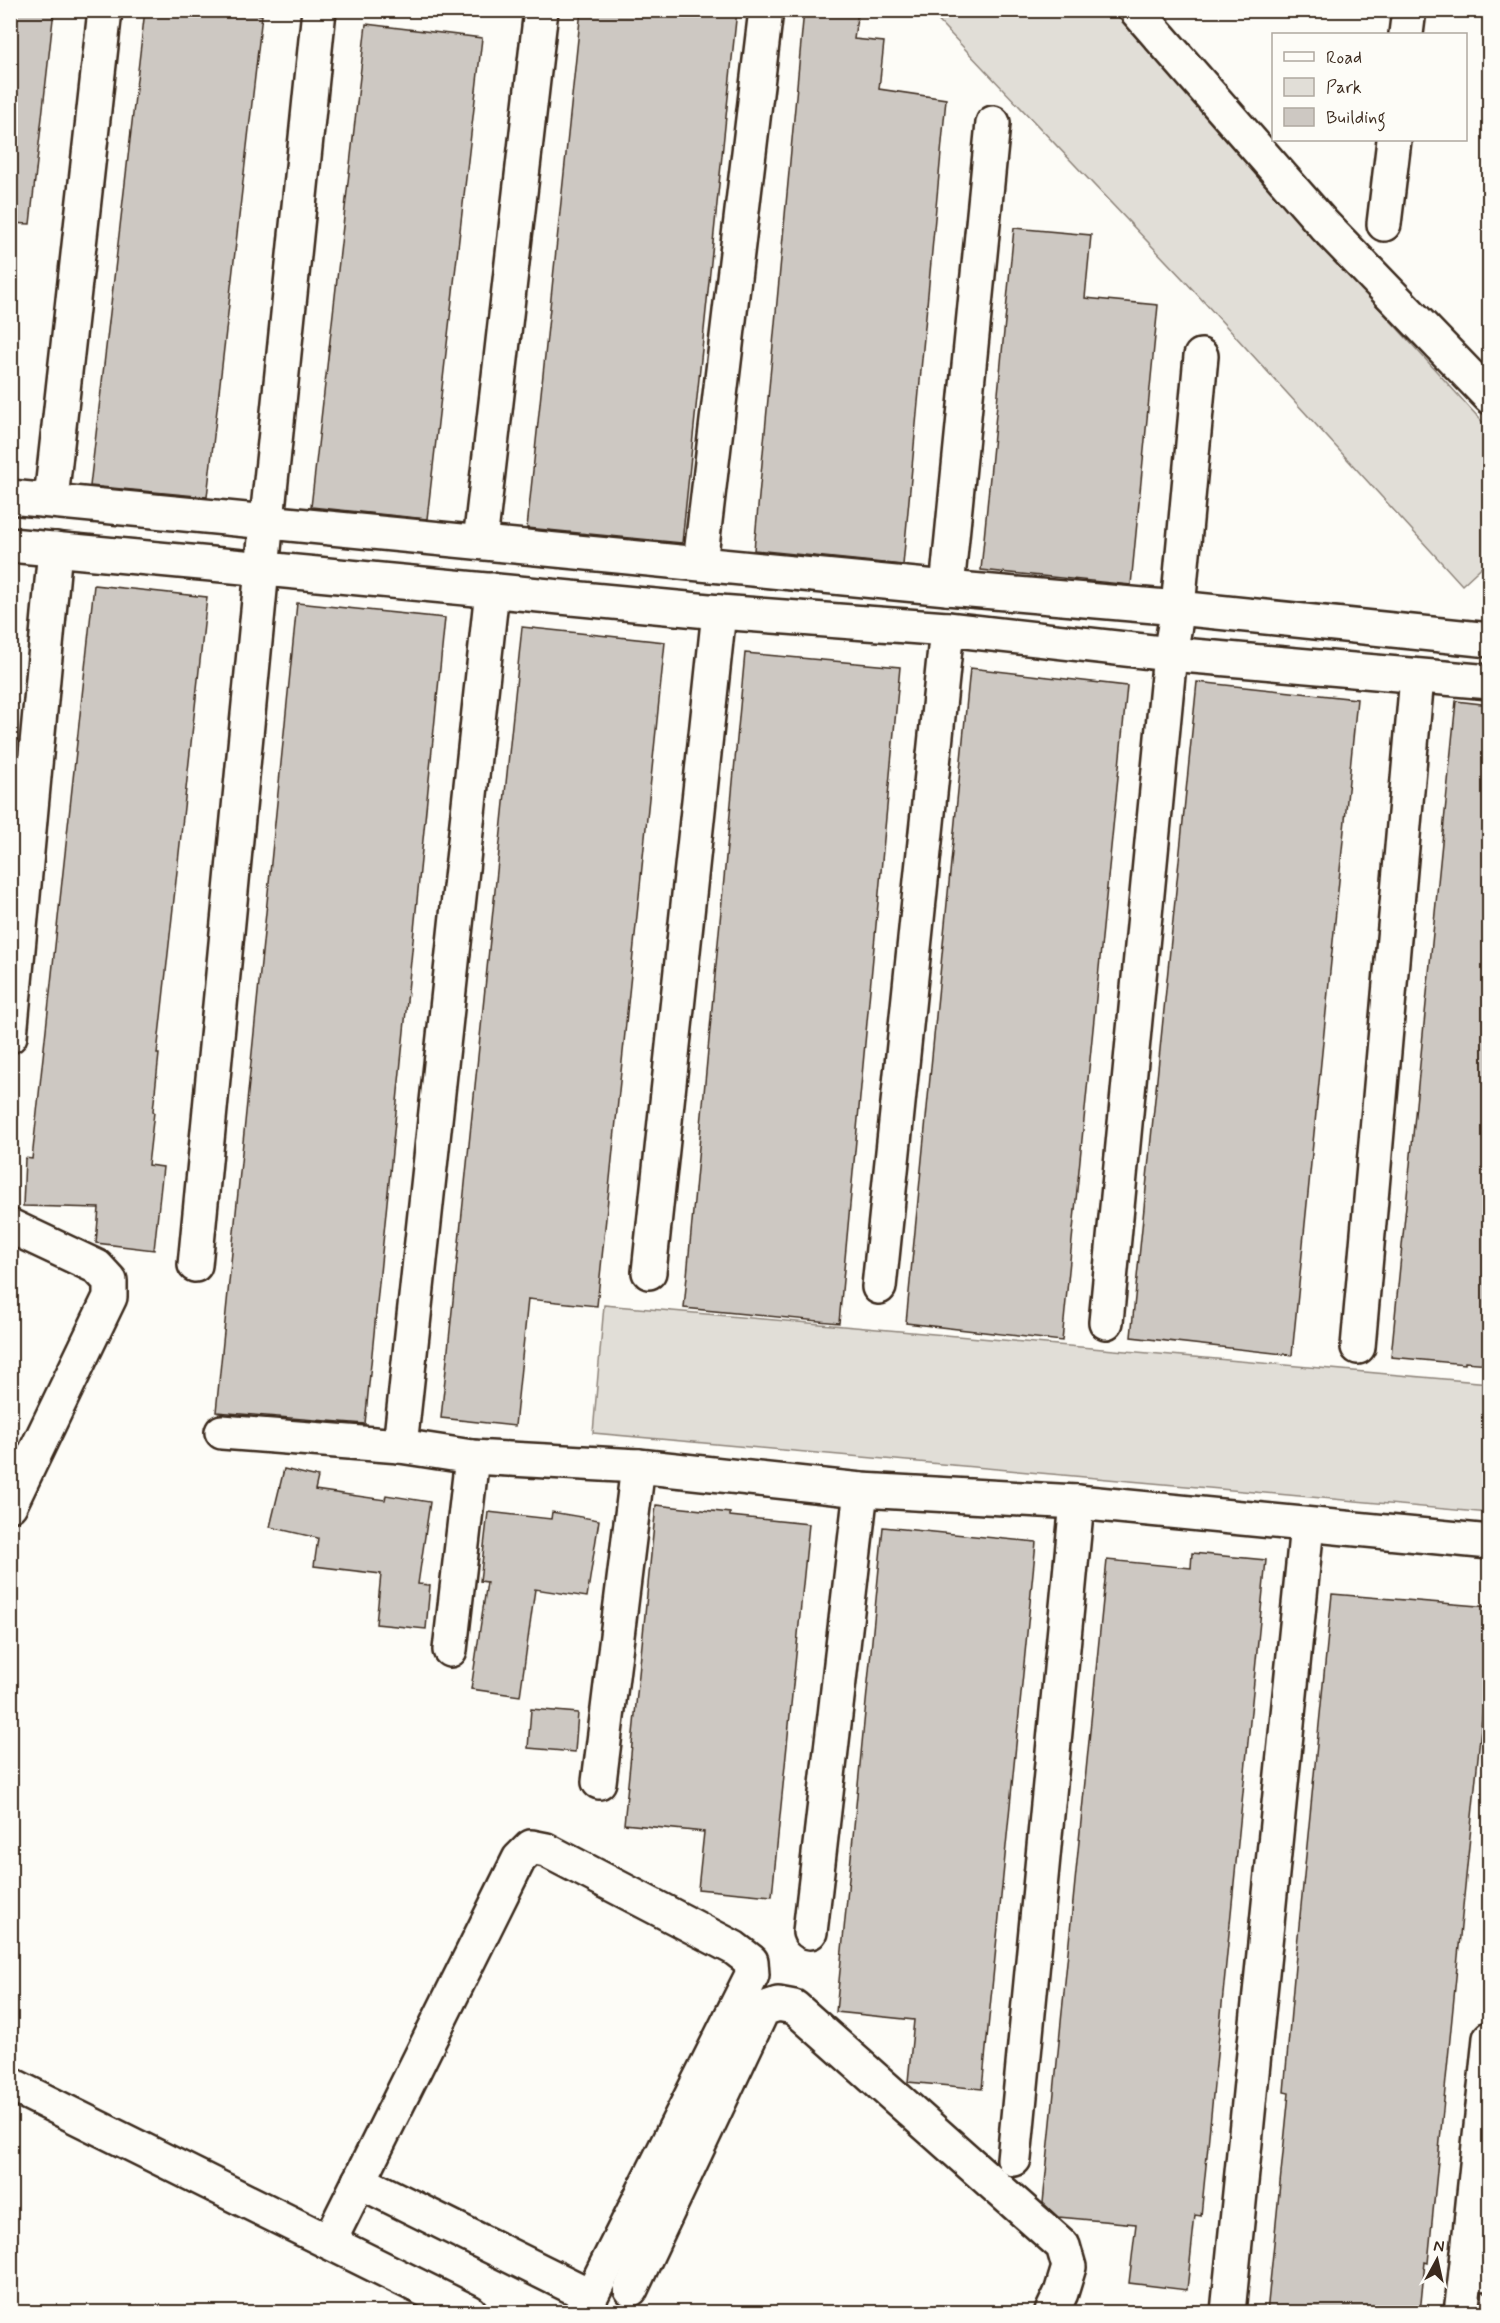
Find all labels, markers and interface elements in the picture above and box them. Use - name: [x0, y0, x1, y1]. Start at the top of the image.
- legend: [1272, 33, 1467, 141]
- text: Road: [1326, 46, 1362, 70]
- text: Park: [1326, 76, 1362, 100]
- text: Building: [1326, 106, 1386, 132]
- north arrow: [1407, 2230, 1467, 2290]
- text: N: [1432, 2235, 1446, 2258]

